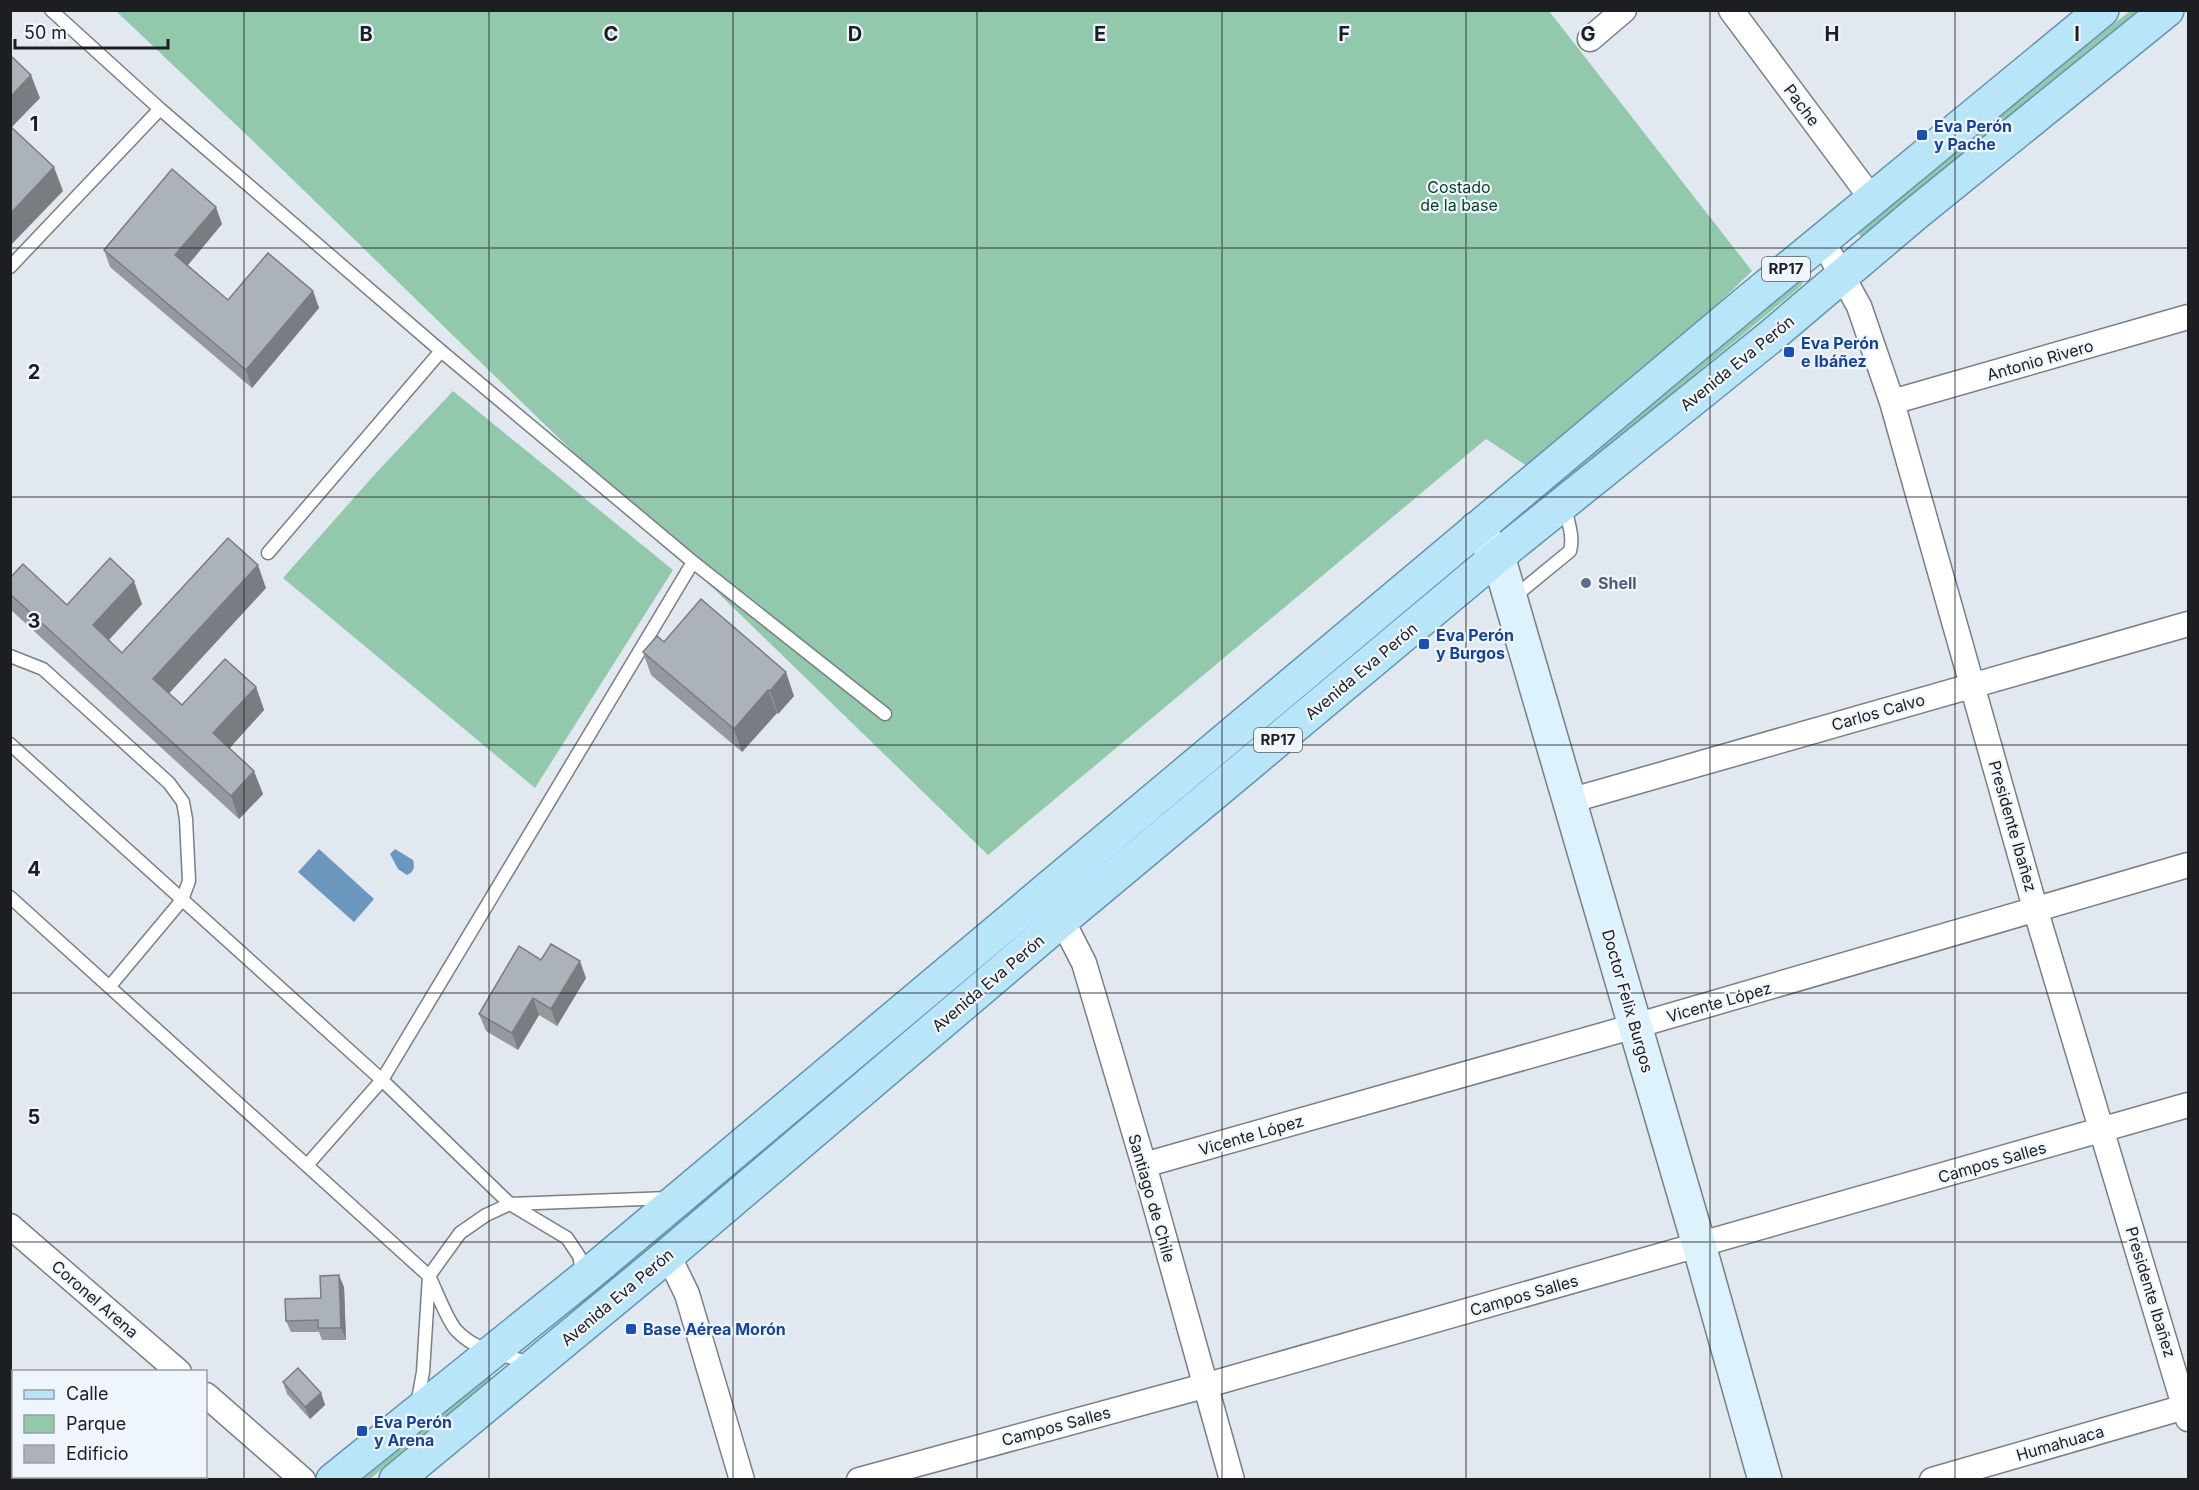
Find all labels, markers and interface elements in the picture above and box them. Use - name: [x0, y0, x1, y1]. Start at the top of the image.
- scale bar: [15, 12, 168, 50]
- text: 50 m: [24, 22, 67, 43]
- text: B: [359, 22, 373, 46]
- text: C: [604, 22, 618, 46]
- text: D: [848, 22, 862, 46]
- text: E: [1094, 22, 1106, 46]
- text: F: [1338, 22, 1350, 46]
- text: G: [1580, 22, 1596, 46]
- text: H: [1825, 22, 1839, 46]
- text: I: [2074, 22, 2080, 46]
- street label: Pache: [1780, 80, 1824, 130]
- text: 1: [30, 112, 38, 136]
- place label: Eva Perón y Pache: [1934, 116, 2012, 154]
- marker: Eva Perón y Pache: [1915, 128, 1929, 142]
- park label: Costado de la base: [1420, 177, 1498, 215]
- road number: RP17: [1762, 257, 1810, 281]
- street label: Avenida Eva Perón: [1676, 311, 1798, 415]
- place label: Eva Perón e Ibáñez: [1801, 333, 1879, 371]
- street label: Antonio Rivero: [1984, 335, 2096, 385]
- marker: Eva Perón e Ibáñez: [1782, 345, 1796, 359]
- text: 2: [28, 360, 40, 384]
- place label: Shell: [1598, 573, 1637, 593]
- marker: Shell: [1579, 576, 1593, 590]
- text: 3: [28, 609, 40, 633]
- street label: Avenida Eva Perón: [1301, 618, 1421, 724]
- place label: Eva Perón y Burgos: [1436, 625, 1514, 663]
- marker: Eva Perón y Burgos: [1417, 637, 1431, 651]
- street label: Carlos Calvo: [1829, 689, 1927, 735]
- road number: RP17: [1254, 728, 1302, 752]
- street label: Presidente Ibañez: [1985, 758, 2041, 894]
- text: 4: [27, 857, 41, 881]
- street label: Doctor Felix Burgos: [1598, 927, 1658, 1075]
- street label: Avenida Eva Perón: [928, 930, 1048, 1036]
- street label: Vicente López: [1664, 977, 1774, 1027]
- text: 5: [28, 1105, 40, 1129]
- street label: Vicente López: [1196, 1110, 1306, 1160]
- street label: Santiago de Chile: [1124, 1132, 1180, 1264]
- street label: Campos Salles: [1936, 1137, 2048, 1187]
- street label: Presidente Ibañez: [2122, 1224, 2180, 1360]
- street label: Avenida Eva Perón: [557, 1244, 677, 1350]
- street label: Coronel Arena: [48, 1256, 142, 1342]
- street label: Campos Salles: [1468, 1270, 1580, 1320]
- place label: Base Aérea Morón: [643, 1319, 786, 1339]
- marker: Base Aérea Morón: [624, 1322, 638, 1336]
- legend: [12, 1370, 207, 1478]
- text: Calle: [66, 1383, 108, 1404]
- street label: Campos Salles: [999, 1402, 1113, 1450]
- place label: Eva Perón y Arena: [374, 1412, 452, 1450]
- text: Parque: [66, 1413, 126, 1434]
- street label: Humahuaca: [2014, 1421, 2106, 1465]
- marker: Eva Perón y Arena: [355, 1424, 369, 1438]
- text: Edificio: [66, 1443, 129, 1464]

